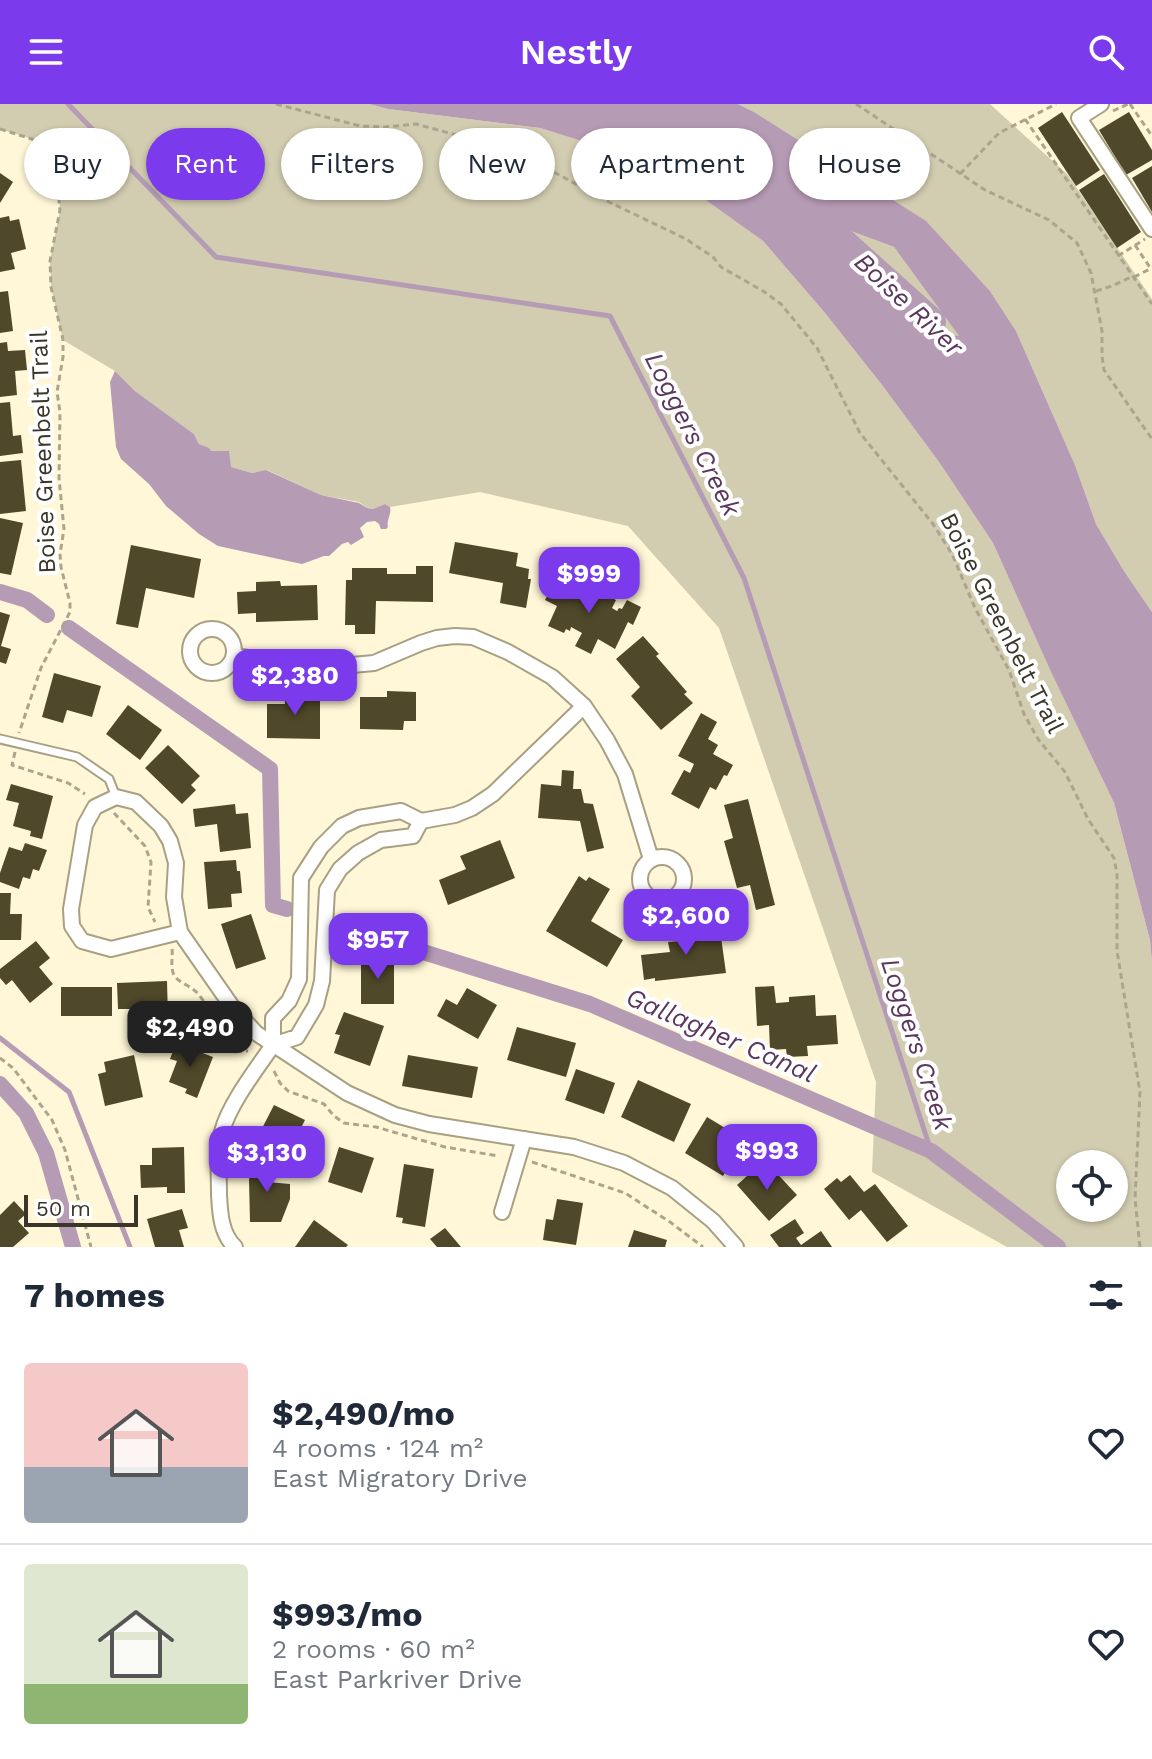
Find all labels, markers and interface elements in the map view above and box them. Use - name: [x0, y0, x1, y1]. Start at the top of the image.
- icon: menu: [24, 30, 68, 74]
- icon: search: [1084, 30, 1128, 74]
- text: Nestly: [520, 31, 632, 73]
- chip: Buy: [24, 128, 130, 200]
- chip: Rent: [146, 128, 265, 200]
- chip: Filters: [281, 128, 423, 200]
- chip: New: [439, 128, 555, 200]
- chip: Apartment: [571, 128, 773, 200]
- chip: House: [789, 128, 930, 200]
- water label: Boise River: [849, 246, 970, 362]
- street label: Boise Greenbelt Trail: [25, 329, 61, 574]
- water label: Loggers Creek: [639, 347, 747, 522]
- street label: Boise Greenbelt Trail: [934, 508, 1070, 738]
- pin: $999: [542, 547, 636, 615]
- text: $999: [557, 558, 621, 588]
- pin: $2,380: [230, 649, 360, 717]
- text: $2,380: [251, 660, 339, 690]
- pin: $2,600: [621, 889, 751, 957]
- text: $2,600: [641, 900, 731, 930]
- pin: $957: [331, 913, 425, 981]
- text: $957: [347, 924, 409, 954]
- water label: Loggers Creek: [875, 954, 959, 1135]
- water label: Gallagher Canal: [622, 981, 820, 1089]
- pin: $2,490: [125, 1001, 255, 1069]
- text: $2,490: [145, 1012, 235, 1042]
- pin: $993: [720, 1124, 814, 1192]
- pin: $3,130: [202, 1126, 332, 1194]
- text: $993: [735, 1135, 799, 1165]
- text: $3,130: [227, 1137, 307, 1167]
- map controls: [1056, 1150, 1128, 1222]
- button: locate: [1056, 1150, 1128, 1222]
- scale bar: [24, 1191, 138, 1227]
- text: 50 m: [36, 1196, 91, 1221]
- icon: filters: [1084, 1273, 1128, 1317]
- text: 7 homes: [24, 1275, 165, 1315]
- text: $2,490/mo: [272, 1393, 455, 1433]
- icon: home: [88, 1395, 184, 1491]
- icon: heart: [1084, 1421, 1128, 1465]
- text: 4 rooms · 124 m²: [272, 1433, 483, 1463]
- text: East Migratory Drive: [272, 1463, 528, 1493]
- text: $993/mo: [272, 1594, 423, 1634]
- icon: home: [88, 1596, 184, 1692]
- icon: heart: [1084, 1622, 1128, 1666]
- text: 2 rooms · 60 m²: [272, 1634, 475, 1664]
- text: East Parkriver Drive: [272, 1664, 522, 1694]

